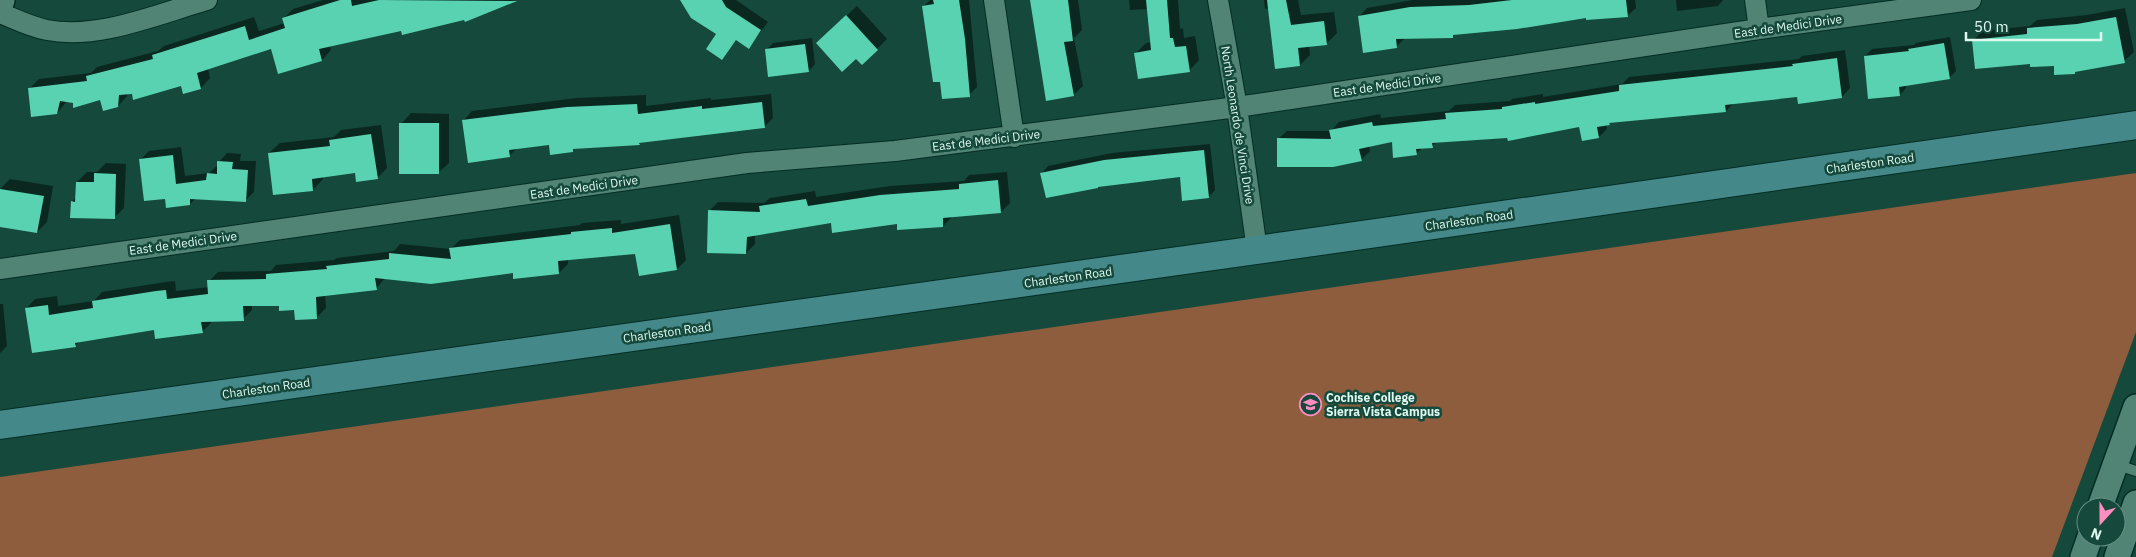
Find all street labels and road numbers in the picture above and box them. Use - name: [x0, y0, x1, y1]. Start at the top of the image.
- street label: East de Medici Drive: [1733, 11, 1843, 41]
- street label: North Leonardo de Vinci Drive: [1218, 45, 1258, 206]
- street label: East de Medici Drive: [1332, 70, 1442, 100]
- street label: East de Medici Drive: [931, 126, 1041, 154]
- street label: Charleston Road: [1825, 149, 1915, 177]
- street label: East de Medici Drive: [529, 172, 639, 202]
- street label: Charleston Road: [1424, 206, 1514, 234]
- street label: East de Medici Drive: [128, 228, 238, 258]
- street label: Charleston Road: [1023, 263, 1113, 291]
- street label: Charleston Road: [622, 318, 712, 346]
- street label: Charleston Road: [221, 374, 311, 402]

